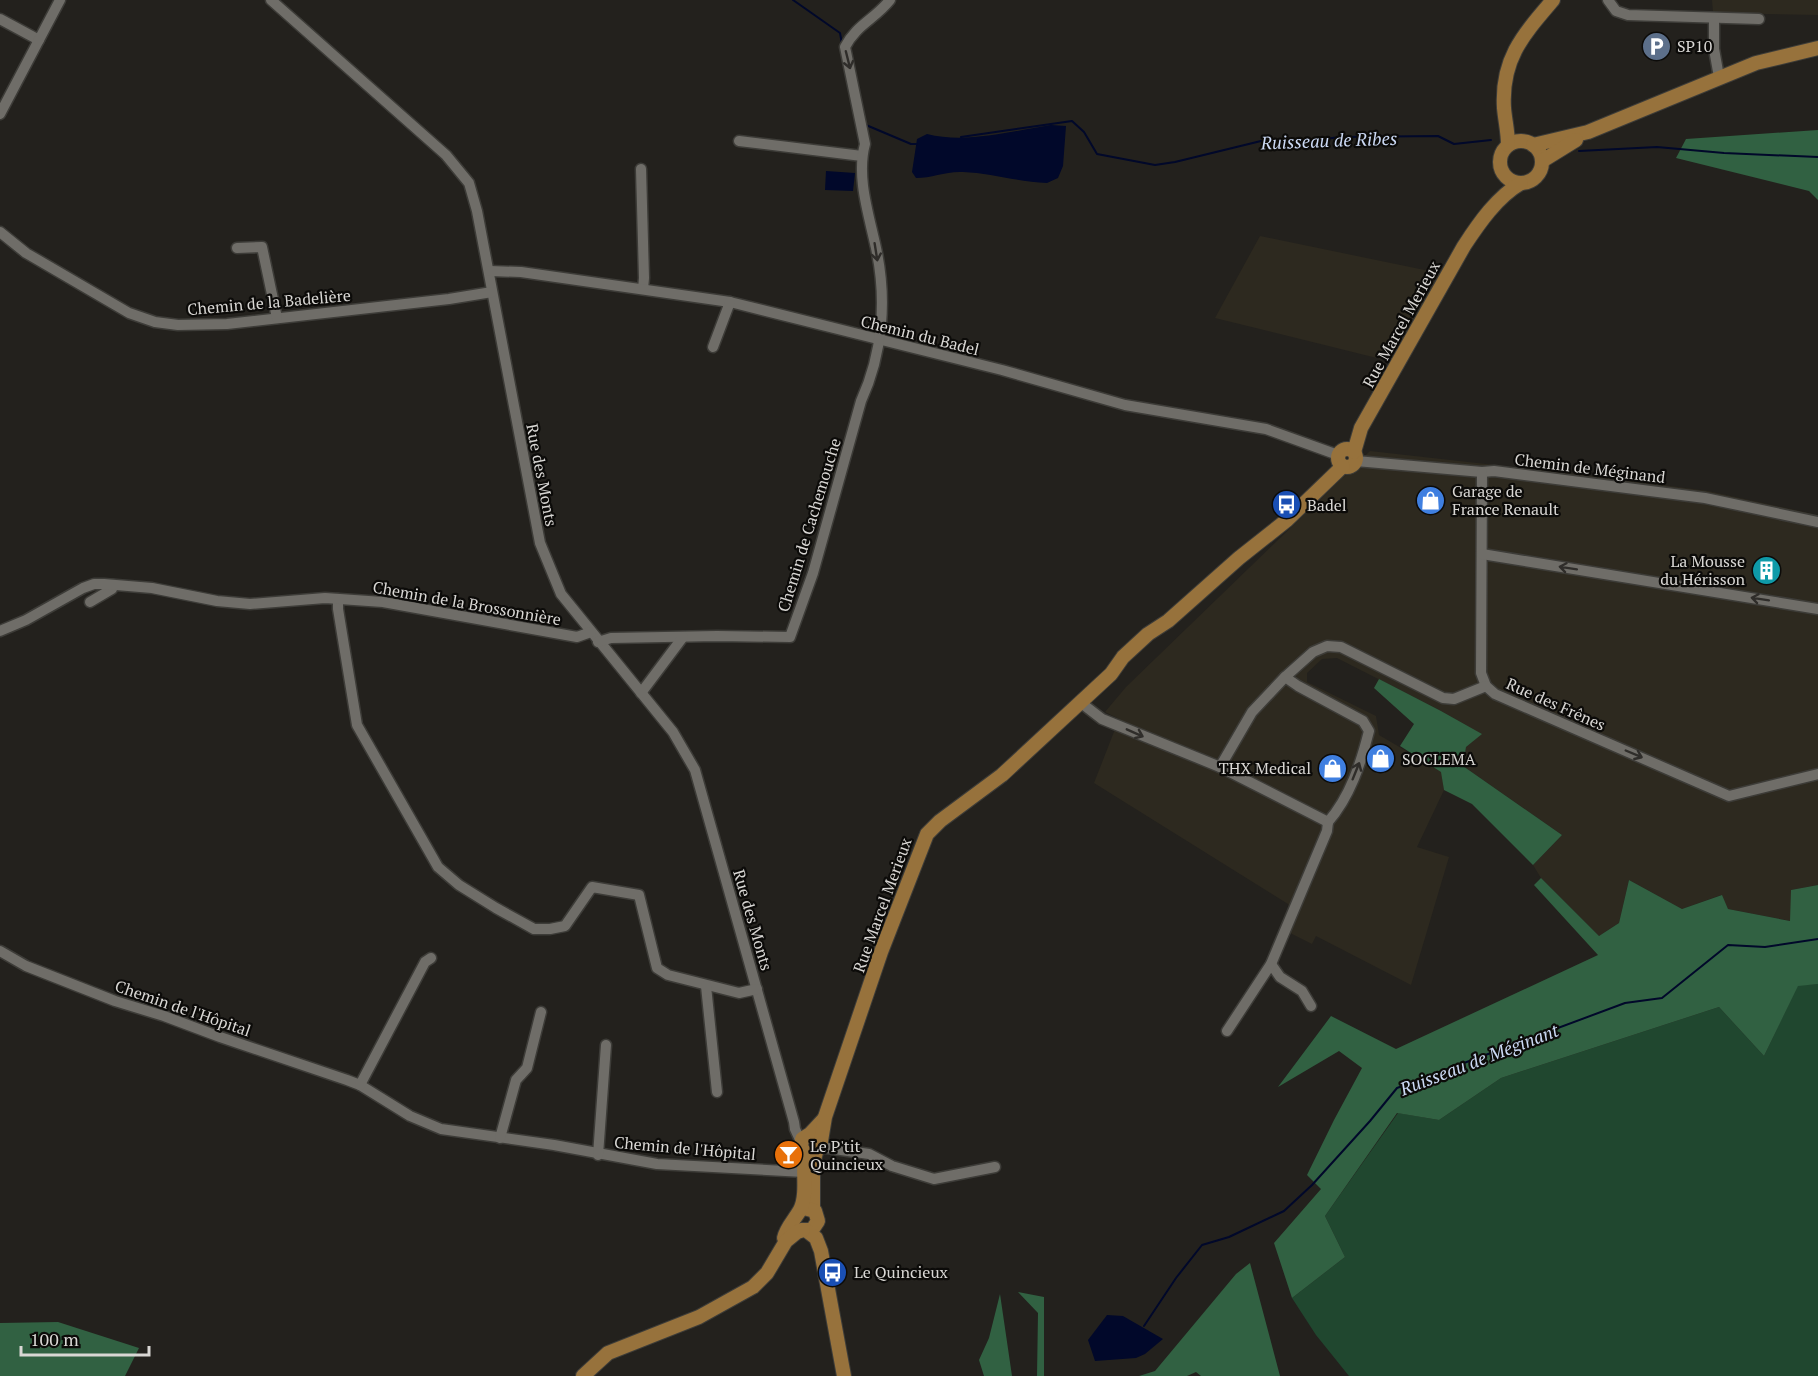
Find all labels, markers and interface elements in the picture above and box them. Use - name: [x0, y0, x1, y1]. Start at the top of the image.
- parking icon: SP10: [1640, 30, 1672, 62]
- place label: SP10: [1677, 35, 1712, 57]
- one-way arrow: [843, 50, 855, 69]
- water label: Ruisseau de Ribes: [1259, 126, 1398, 154]
- one-way arrow: [871, 241, 882, 261]
- street label: Rue Marcel Merieux: [1357, 256, 1445, 391]
- street label: Chemin de la Badelière: [186, 284, 352, 320]
- street label: Chemin du Badel: [858, 310, 982, 360]
- street label: Rue des Monts: [521, 422, 563, 528]
- street label: Chemin de Cachemouche: [772, 435, 846, 615]
- street label: Chemin de Méginand: [1513, 448, 1667, 488]
- place label: Garage de France Renault: [1452, 480, 1559, 520]
- shop icon: Garage de France Renault: [1415, 484, 1447, 516]
- bus stop icon: Badel: [1270, 489, 1302, 521]
- place label: Badel: [1307, 494, 1347, 516]
- place label: La Mousse du Hérisson: [1660, 550, 1745, 590]
- building icon: La Mousse du Hérisson: [1750, 554, 1782, 586]
- one-way arrow: [1558, 562, 1578, 573]
- street label: Chemin de la Brossonnière: [371, 576, 563, 630]
- one-way arrow: [1751, 594, 1771, 605]
- street label: Rue des Frênes: [1503, 672, 1609, 736]
- one-way arrow: [1126, 728, 1144, 740]
- shop icon: SOCLEMA: [1365, 743, 1397, 775]
- place label: SOCLEMA: [1402, 748, 1476, 770]
- one-way arrow: [1624, 749, 1642, 760]
- shop icon: THX Medical: [1316, 752, 1348, 784]
- place label: THX Medical: [1219, 757, 1311, 779]
- one-way arrow: [1351, 762, 1362, 781]
- street label: Rue Marcel Merieux: [847, 834, 917, 975]
- street label: Rue des Monts: [728, 867, 778, 973]
- street label: Chemin de l'Hôpital: [112, 974, 254, 1042]
- water label: Ruisseau de Méginant: [1395, 1017, 1563, 1101]
- street label: Chemin de l'Hôpital: [613, 1131, 757, 1165]
- place label: Le P'tit Quincieux: [810, 1135, 884, 1175]
- bar icon: Le P'tit Quincieux: [773, 1139, 805, 1171]
- bus stop icon: Le Quincieux: [817, 1256, 849, 1288]
- place label: Le Quincieux: [854, 1261, 949, 1283]
- scale bar: [21, 1319, 148, 1357]
- text: 100 m: [30, 1327, 79, 1351]

